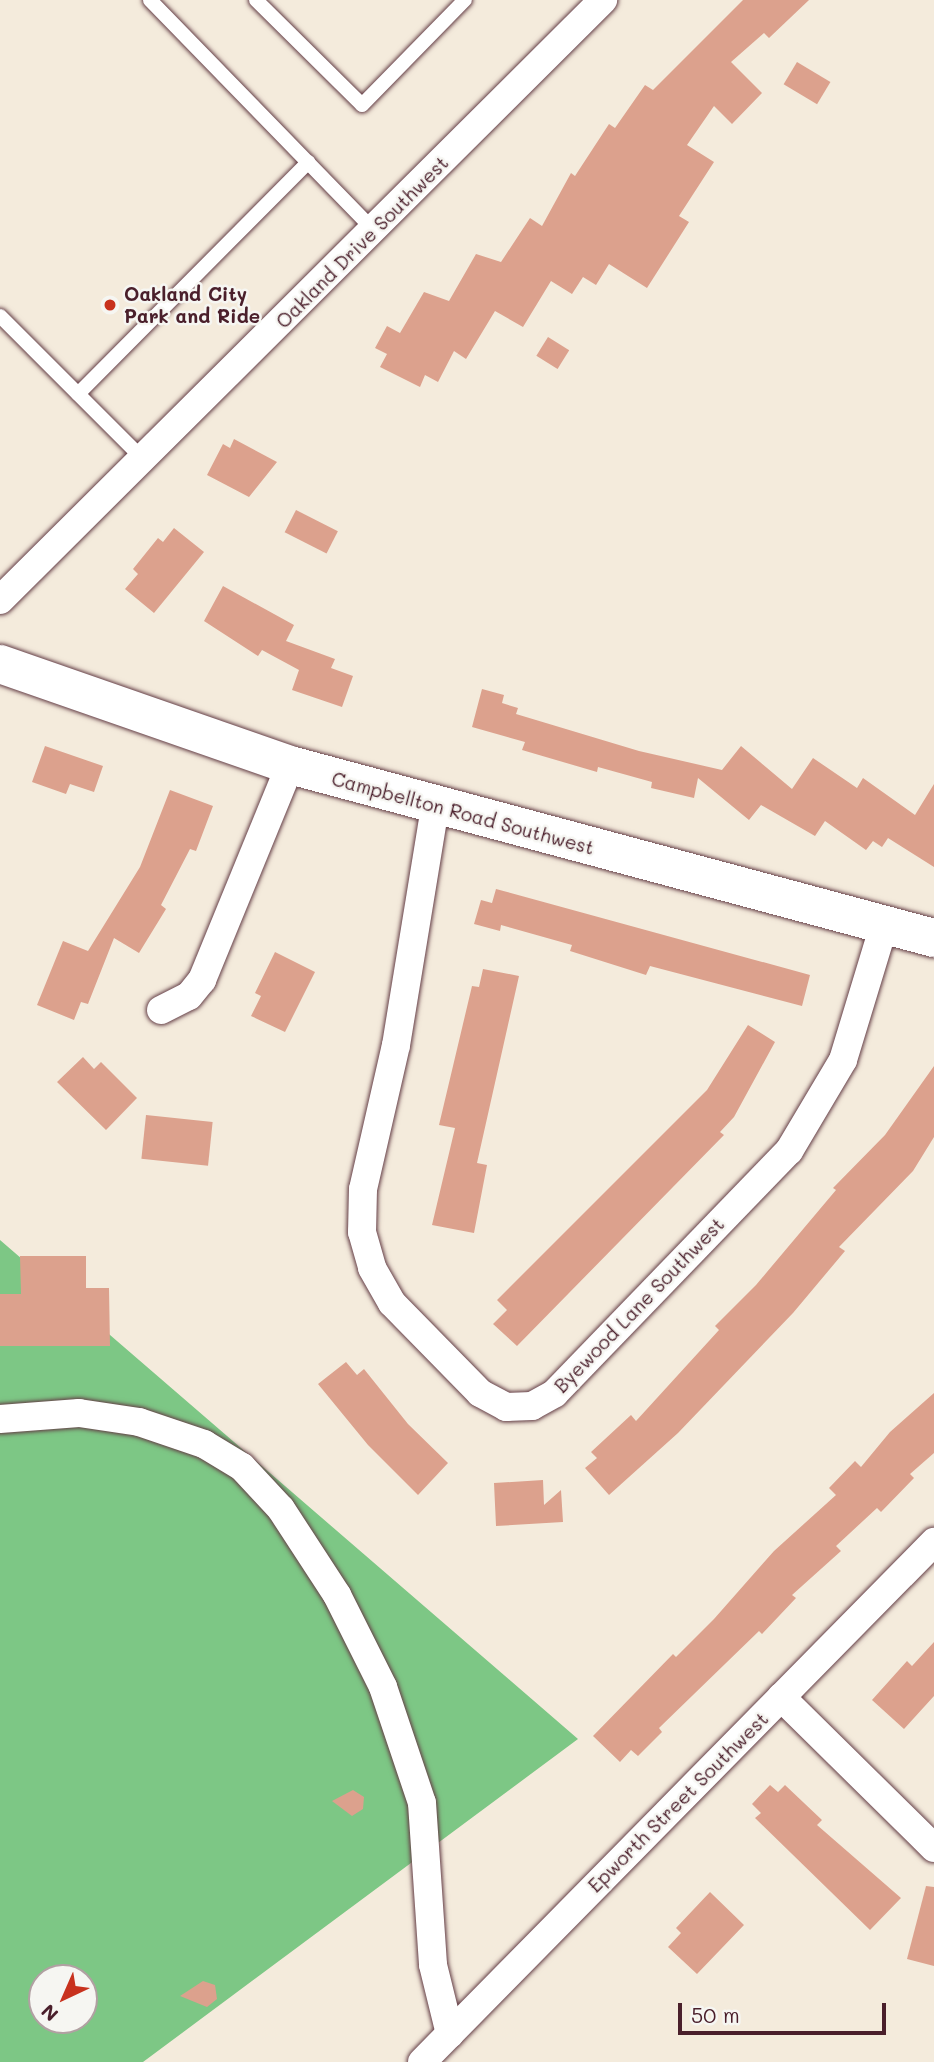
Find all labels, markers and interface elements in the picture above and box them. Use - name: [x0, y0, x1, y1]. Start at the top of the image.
- street label: Oakland Drive Southwest: [271, 151, 453, 333]
- place label: Oakland City Park and Ride: [124, 283, 260, 327]
- marker: Oakland City Park and Ride: [102, 297, 118, 313]
- street label: Campbellton Road Southwest: [329, 767, 597, 859]
- street label: Byewood Lane Southwest: [549, 1213, 729, 1397]
- street label: Epworth Street Southwest: [583, 1707, 773, 1897]
- north arrow: [28, 1964, 98, 2034]
- scale bar: [682, 1988, 890, 2032]
- text: N: [36, 1999, 63, 2027]
- text: 50 m: [691, 2001, 740, 2028]

